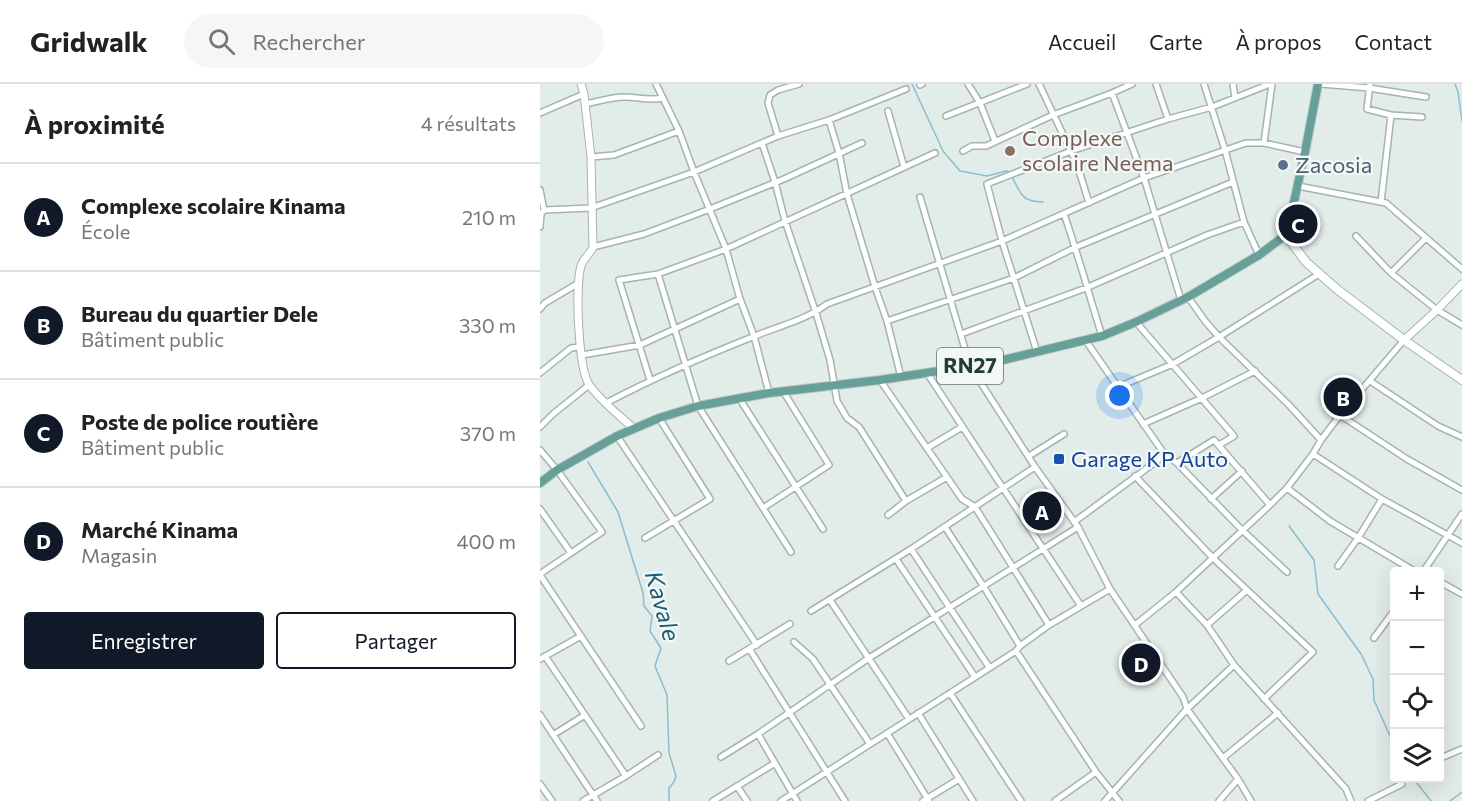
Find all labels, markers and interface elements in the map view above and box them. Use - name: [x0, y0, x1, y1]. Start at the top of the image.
- search box: [184, 14, 604, 68]
- text: Gridwalk: [30, 24, 148, 58]
- icon: search: [205, 25, 238, 58]
- text: Rechercher: [253, 28, 366, 55]
- text: Accueil: [1048, 29, 1116, 54]
- text: Carte: [1149, 29, 1203, 54]
- text: À propos: [1236, 29, 1321, 54]
- text: Contact: [1354, 29, 1432, 54]
- text: À proximité: [24, 108, 165, 139]
- text: 4 résultats: [421, 111, 516, 135]
- place label: Complexe scolaire Neema: [1022, 124, 1174, 176]
- marker: Complexe scolaire Neema: [1003, 144, 1017, 158]
- place label: Zacosia: [1295, 151, 1372, 178]
- marker: Zacosia: [1276, 158, 1290, 172]
- text: Complexe scolaire Kinama: [81, 192, 346, 219]
- pin: C: [1278, 202, 1317, 246]
- text: A: [36, 205, 51, 229]
- text: 210 m: [462, 205, 516, 229]
- text: École: [81, 219, 130, 243]
- text: Bureau du quartier Dele: [81, 300, 318, 327]
- text: B: [37, 313, 50, 337]
- text: 330 m: [459, 313, 516, 337]
- text: Bâtiment public: [81, 327, 224, 351]
- road number: RN27: [937, 348, 1003, 384]
- pin: B: [1324, 374, 1362, 420]
- your location: [1105, 381, 1134, 410]
- text: Poste de police routière: [81, 408, 318, 435]
- text: C: [37, 421, 50, 445]
- text: 370 m: [460, 421, 516, 445]
- text: Bâtiment public: [81, 435, 224, 459]
- place label: Garage KP Auto: [1071, 445, 1228, 472]
- marker: Garage KP Auto: [1052, 452, 1066, 466]
- pin: A: [1022, 488, 1062, 534]
- text: Marché Kinama: [81, 516, 238, 543]
- text: D: [36, 529, 51, 553]
- text: 400 m: [457, 529, 516, 553]
- text: Magasin: [81, 543, 157, 567]
- water label: Kavale: [640, 567, 687, 644]
- map controls: [1390, 567, 1444, 783]
- button: +: [1390, 567, 1444, 621]
- button: Enregistrer: [24, 612, 264, 669]
- button: Partager: [276, 612, 516, 669]
- button: −: [1390, 621, 1444, 675]
- pin: D: [1122, 640, 1160, 686]
- button: locate: [1390, 675, 1444, 729]
- button: layers: [1390, 729, 1444, 783]

